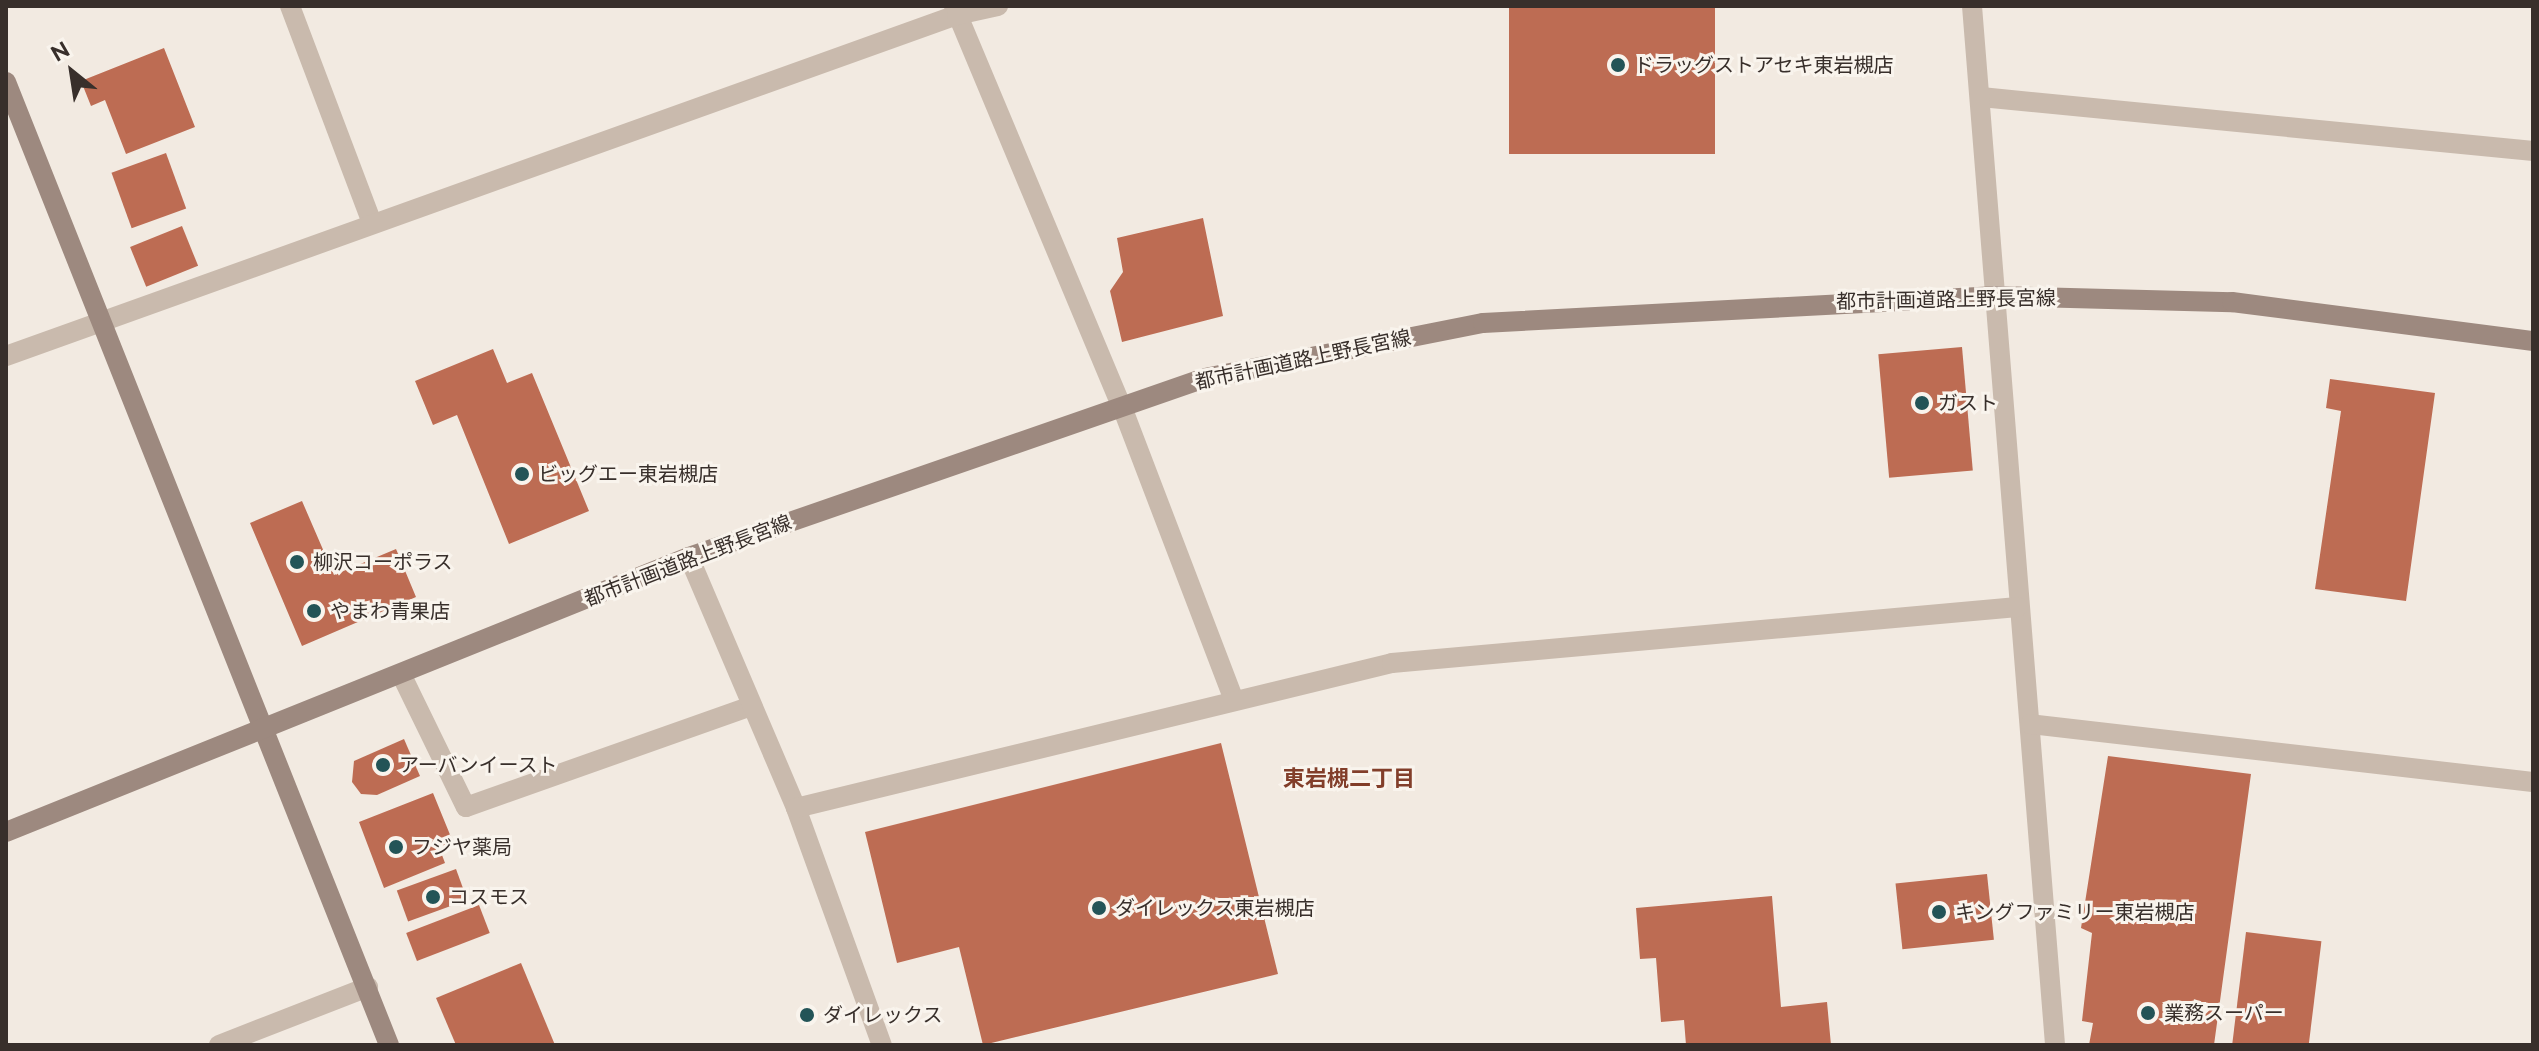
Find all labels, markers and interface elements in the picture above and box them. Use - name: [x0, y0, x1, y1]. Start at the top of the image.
- north arrow: [32, 32, 112, 112]
- text: N: [46, 36, 74, 67]
- place label: ドラッグストアセキ東岩槻店: [1634, 53, 1894, 77]
- marker: ドラッグストアセキ東岩槻店: [1609, 56, 1627, 74]
- street label: 都市計画道路上野長宮線: [1836, 286, 2056, 314]
- street label: 都市計画道路上野長宮線: [1193, 325, 1413, 395]
- place label: ガスト: [1938, 391, 1998, 415]
- marker: ガスト: [1913, 394, 1931, 412]
- place label: ビッグエー東岩槻店: [538, 462, 718, 486]
- marker: ビッグエー東岩槻店: [513, 465, 531, 483]
- street label: 都市計画道路上野長宮線: [581, 510, 795, 612]
- place label: 柳沢コーポラス: [313, 550, 453, 574]
- marker: 柳沢コーポラス: [288, 553, 306, 571]
- place label: やまわ青果店: [330, 599, 450, 623]
- marker: やまわ青果店: [305, 602, 323, 620]
- place label: アーバンイースト: [399, 753, 558, 777]
- marker: アーバンイースト: [374, 756, 392, 774]
- district label: 東岩槻二丁目: [1283, 766, 1415, 792]
- place label: フジヤ薬局: [412, 835, 512, 859]
- marker: フジヤ薬局: [387, 838, 405, 856]
- place label: コスモス: [449, 885, 529, 909]
- marker: コスモス: [424, 888, 442, 906]
- place label: ダイレックス東岩槻店: [1115, 896, 1315, 920]
- marker: ダイレックス東岩槻店: [1090, 899, 1108, 917]
- place label: キングファミリー東岩槻店: [1955, 900, 2195, 924]
- marker: キングファミリー東岩槻店: [1930, 903, 1948, 921]
- place label: 業務スーパー: [2164, 1001, 2284, 1025]
- place label: ダイレックス: [823, 1003, 943, 1027]
- marker: 業務スーパー: [2139, 1004, 2157, 1022]
- marker: ダイレックス: [798, 1006, 816, 1024]

